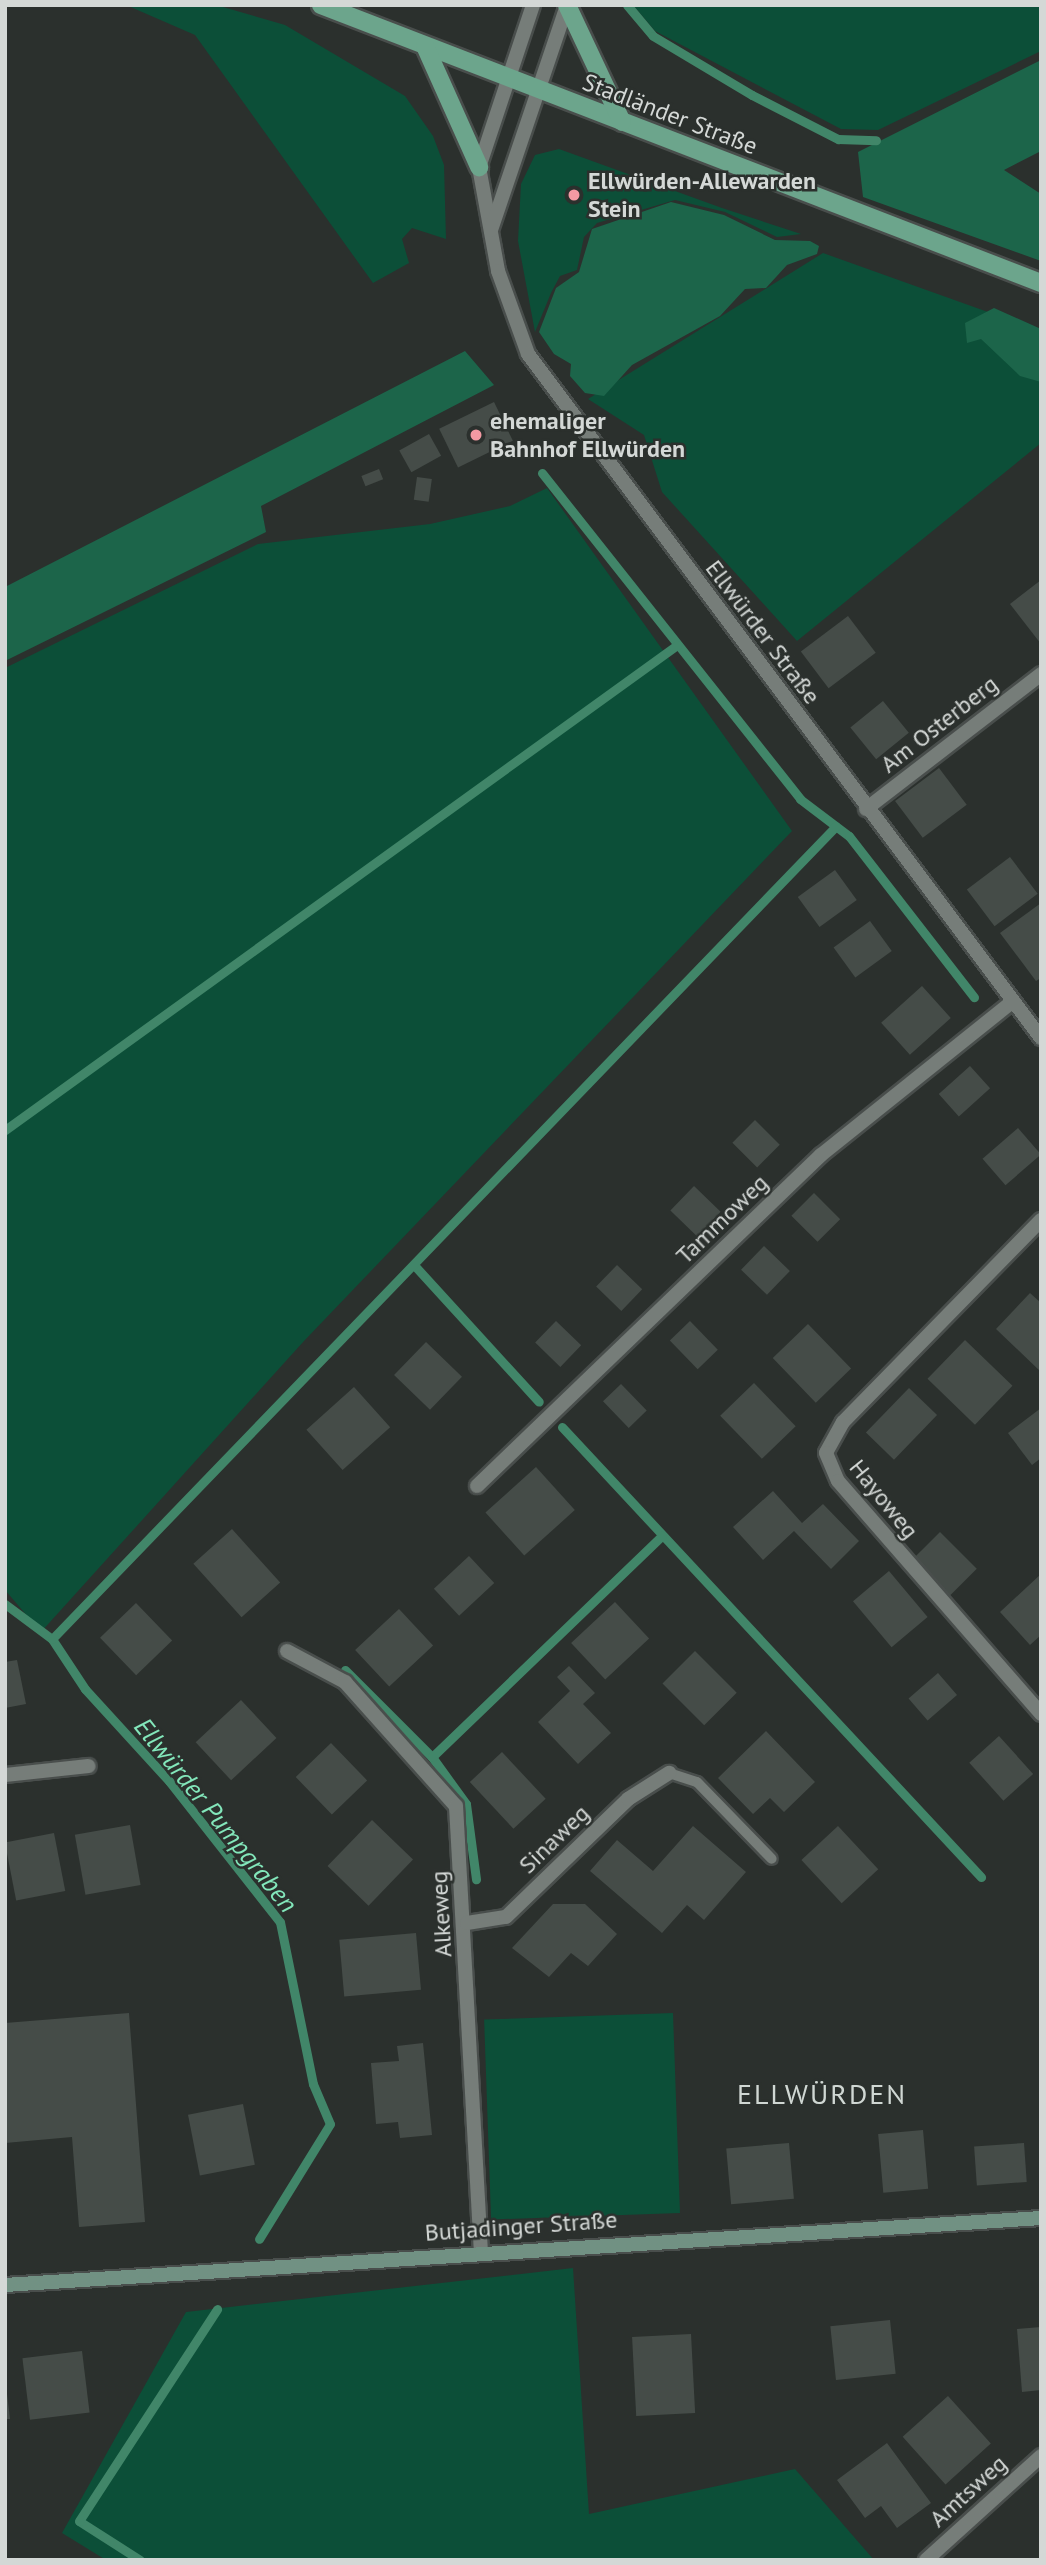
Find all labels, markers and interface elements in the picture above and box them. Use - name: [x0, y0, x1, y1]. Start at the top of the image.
- street label: Stadländer Straße: [579, 67, 761, 161]
- place label: Ellwürden-Allewarden Stein: [588, 167, 816, 223]
- marker: Ellwürden-Allewarden Stein: [566, 187, 582, 203]
- place label: ehemaliger Bahnhof Ellwürden: [490, 407, 685, 463]
- marker: ehemaliger Bahnhof Ellwürden: [468, 427, 484, 443]
- street label: Ellwürder Straße: [700, 554, 826, 710]
- street label: Am Osterberg: [875, 669, 1003, 779]
- street label: Tammoweg: [670, 1168, 774, 1270]
- street label: Hayoweg: [843, 1454, 925, 1544]
- water label: Ellwürder Pumpgraben: [128, 1711, 304, 1919]
- street label: Sinaweg: [513, 1799, 595, 1879]
- street label: Alkeweg: [424, 1870, 458, 1958]
- district label: ELLWÜRDEN: [738, 2077, 906, 2111]
- street label: Butjadinger Straße: [424, 2205, 618, 2247]
- street label: Amtsweg: [923, 2449, 1013, 2533]

